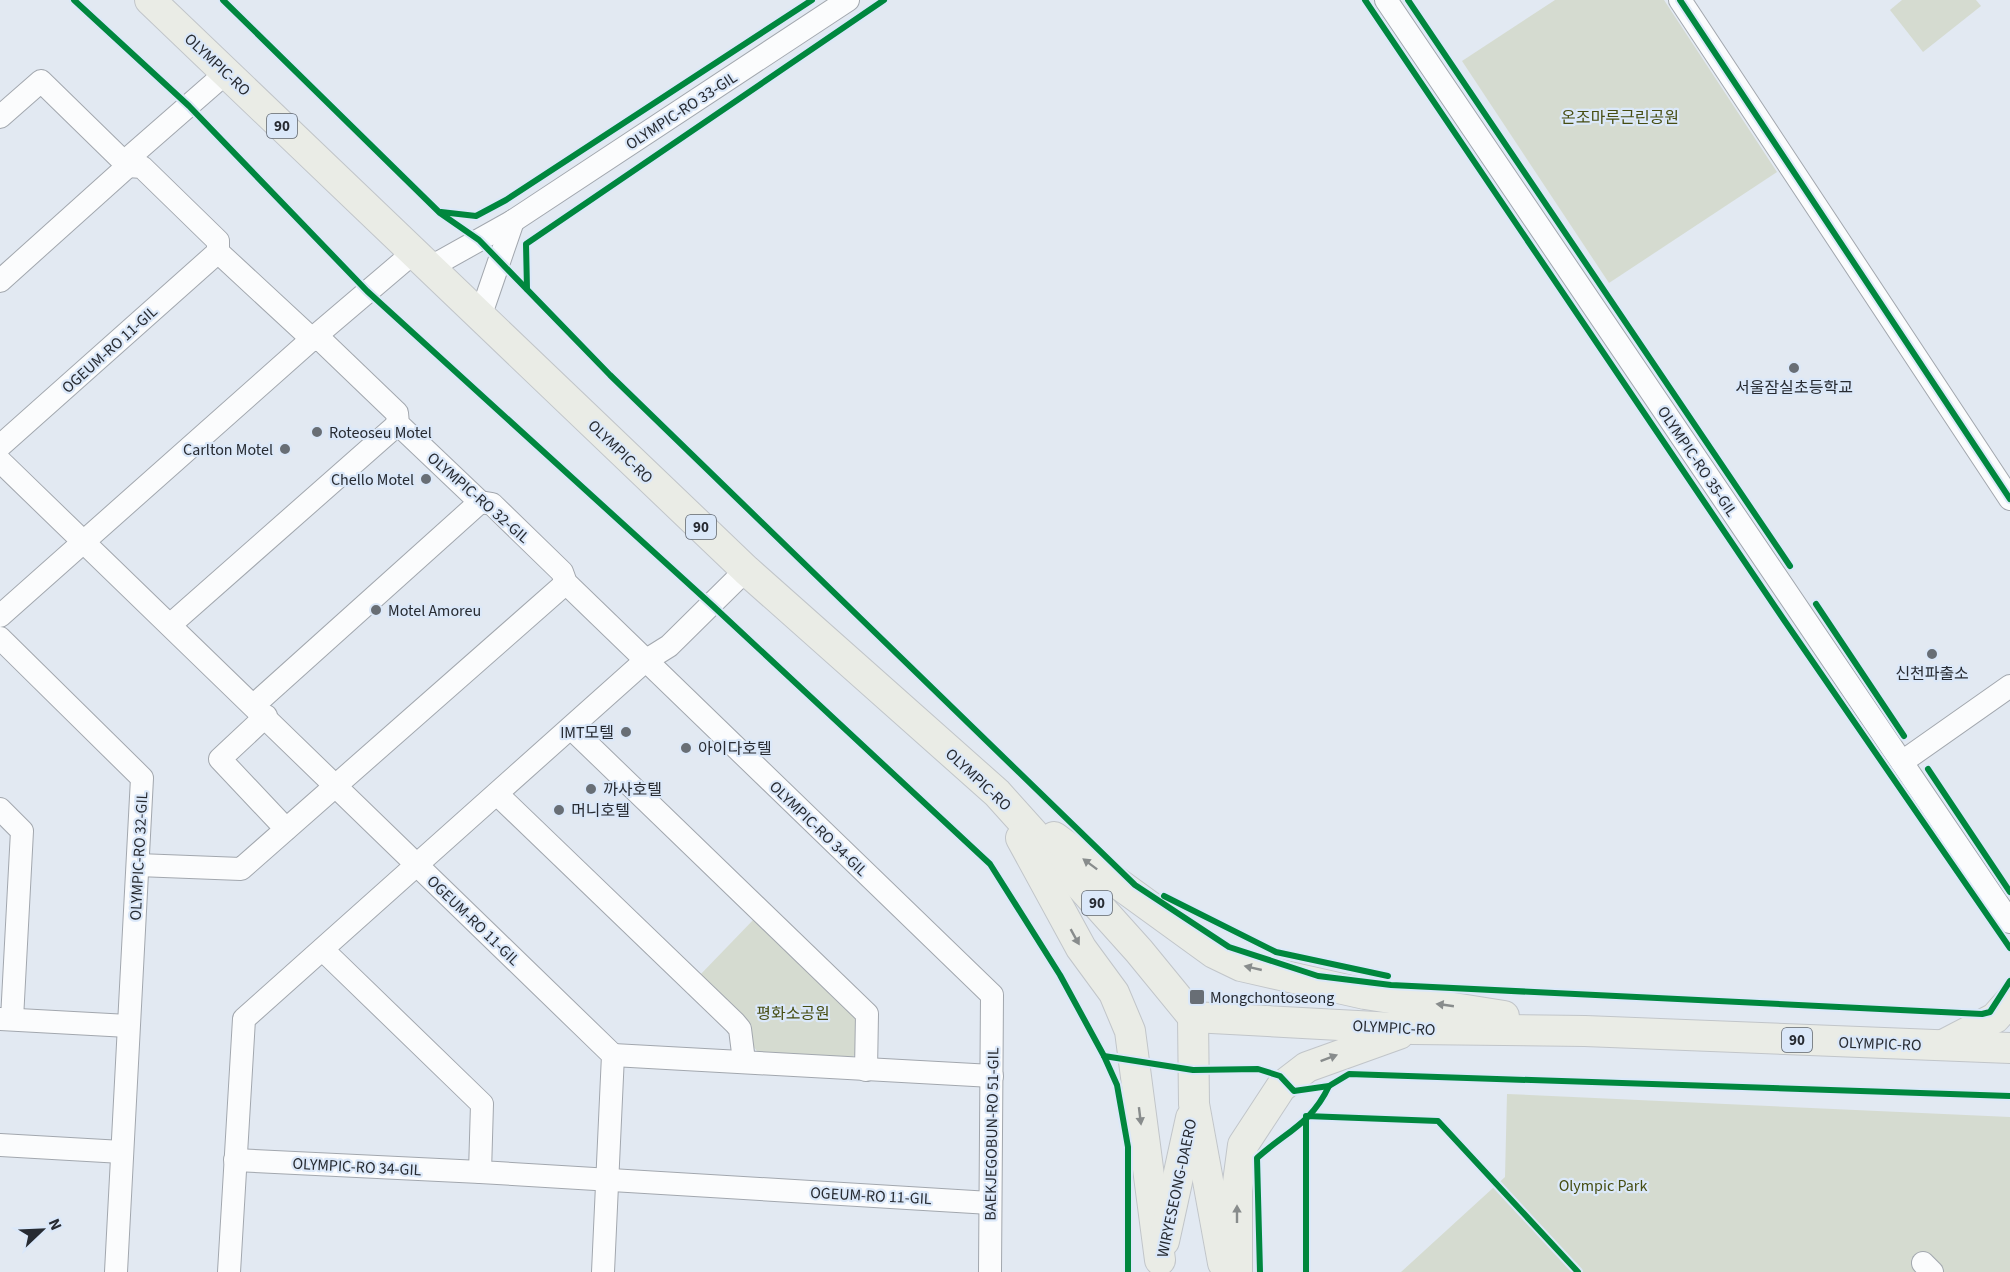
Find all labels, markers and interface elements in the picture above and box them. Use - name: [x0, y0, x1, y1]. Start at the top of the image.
- street label: OLYMPIC-RO: [179, 28, 255, 101]
- street label: OLYMPIC-RO 33-GIL: [621, 66, 742, 155]
- park label: 온조마루근린공원: [1561, 107, 1679, 129]
- road number: 90: [267, 114, 297, 138]
- street label: OGEUM-RO 11-GIL: [57, 301, 162, 399]
- marker: 서울잠실초등학교: [1787, 361, 1801, 375]
- place label: 서울잠실초등학교: [1735, 377, 1853, 399]
- street label: OLYMPIC-RO 35-GIL: [1652, 402, 1742, 521]
- street label: OLYMPIC-RO: [583, 415, 658, 489]
- place label: Roteoseu Motel: [329, 422, 432, 444]
- marker: Roteoseu Motel: [310, 425, 324, 439]
- place label: Carlton Motel: [183, 439, 273, 461]
- marker: Carlton Motel: [278, 442, 292, 456]
- street label: OLYMPIC-RO 32-GIL: [422, 447, 534, 549]
- place label: Chello Motel: [331, 469, 414, 491]
- marker: Chello Motel: [419, 472, 433, 486]
- road number: 90: [686, 515, 716, 539]
- place label: Motel Amoreu: [388, 600, 481, 622]
- marker: Motel Amoreu: [369, 603, 383, 617]
- marker: 신천파출소: [1925, 647, 1939, 661]
- place label: 신천파출소: [1895, 663, 1969, 685]
- place label: IMT모텔: [560, 722, 614, 744]
- marker: IMT모텔: [619, 725, 633, 739]
- place label: 아이다호텔: [698, 738, 772, 760]
- marker: 아이다호텔: [679, 741, 693, 755]
- street label: OLYMPIC-RO: [940, 743, 1016, 816]
- street label: OLYMPIC-RO 34-GIL: [764, 776, 873, 882]
- place label: 까사호텔: [603, 779, 662, 801]
- marker: 까사호텔: [584, 782, 598, 796]
- street label: OLYMPIC-RO 32-GIL: [125, 791, 153, 921]
- place label: 머니호텔: [571, 800, 630, 822]
- marker: 머니호텔: [552, 803, 566, 817]
- one-way arrow: [1083, 858, 1098, 870]
- street label: OGEUM-RO 11-GIL: [422, 871, 525, 971]
- road number: 90: [1082, 891, 1112, 915]
- one-way arrow: [1070, 928, 1080, 945]
- one-way arrow: [1244, 963, 1262, 973]
- place label: Mongchontoseong: [1210, 987, 1334, 1009]
- marker: Mongchontoseong: [1188, 988, 1206, 1006]
- one-way arrow: [1435, 1001, 1454, 1010]
- park label: 평화소공원: [756, 1003, 830, 1025]
- street label: OLYMPIC-RO: [1352, 1015, 1436, 1041]
- road number: 90: [1782, 1028, 1812, 1052]
- street label: OLYMPIC-RO: [1838, 1032, 1922, 1056]
- street label: BAEKJEGOBUN-RO 51-GIL: [979, 1047, 1005, 1221]
- one-way arrow: [1320, 1053, 1338, 1062]
- one-way arrow: [1136, 1106, 1145, 1125]
- street label: WIRYESEONG-DAERO: [1152, 1117, 1202, 1260]
- street label: OLYMPIC-RO 34-GIL: [292, 1153, 422, 1181]
- park label: Olympic Park: [1559, 1175, 1647, 1197]
- street label: OGEUM-RO 11-GIL: [810, 1182, 932, 1210]
- north arrow: [12, 1200, 72, 1260]
- one-way arrow: [1232, 1204, 1242, 1223]
- text: N: [43, 1215, 67, 1234]

